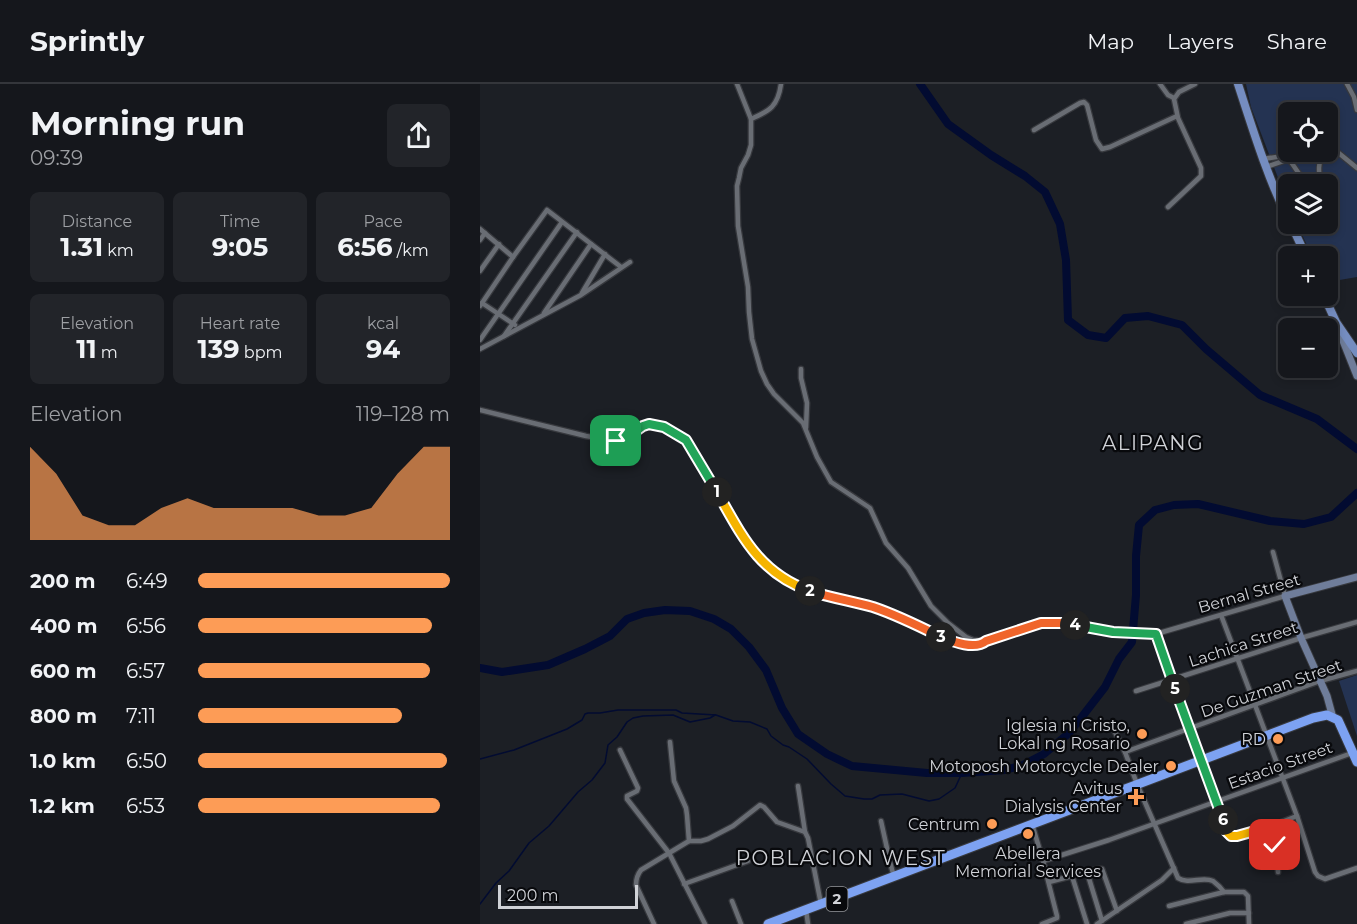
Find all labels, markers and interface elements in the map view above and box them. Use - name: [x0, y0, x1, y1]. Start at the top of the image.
- text: Sprintly: [30, 24, 144, 58]
- text: Map: [1087, 29, 1134, 54]
- text: Layers: [1167, 29, 1234, 54]
- text: Share: [1267, 29, 1327, 54]
- map controls: [1278, 102, 1338, 378]
- button: locate: [1278, 102, 1338, 162]
- text: Morning run: [30, 103, 245, 143]
- button: share: [387, 104, 450, 167]
- text: 09:39: [30, 146, 83, 170]
- button: layers: [1278, 174, 1338, 234]
- text: Distance: [62, 212, 132, 231]
- text: Time: [220, 212, 260, 231]
- text: Pace: [363, 212, 403, 231]
- text: 1.31: [60, 231, 103, 263]
- text: 9:05: [212, 231, 268, 263]
- text: 6:56: [337, 231, 393, 263]
- text: km: [103, 241, 134, 260]
- text: /km: [393, 241, 429, 260]
- button: +: [1278, 246, 1338, 306]
- text: Elevation: [60, 314, 134, 333]
- text: Heart rate: [200, 314, 280, 333]
- text: kcal: [367, 314, 399, 333]
- button: −: [1278, 318, 1338, 378]
- text: 11: [76, 333, 97, 365]
- text: 139: [197, 333, 240, 365]
- text: 94: [366, 333, 400, 365]
- text: m: [97, 343, 118, 362]
- text: bpm: [240, 343, 283, 362]
- text: Elevation: [30, 402, 122, 426]
- text: 119–128 m: [356, 402, 450, 426]
- pin: [590, 415, 641, 466]
- icon: arrive: [599, 424, 632, 457]
- district label: ALIPANG: [1102, 431, 1204, 455]
- pin: 1: [702, 477, 732, 507]
- text: 1: [714, 482, 720, 501]
- text: 200 m: [30, 569, 96, 593]
- text: 6:49: [126, 569, 168, 593]
- street label: Bernal Street: [1196, 570, 1303, 617]
- pin: 2: [795, 576, 825, 606]
- text: 2: [805, 581, 815, 600]
- pin: 4: [1060, 610, 1090, 640]
- text: 400 m: [30, 614, 98, 638]
- text: 6:56: [126, 614, 166, 638]
- text: 4: [1069, 615, 1081, 634]
- street label: Lachica Street: [1186, 618, 1301, 671]
- pin: 3: [926, 622, 956, 652]
- text: 3: [936, 627, 946, 646]
- street label: De Guzman Street: [1198, 655, 1345, 722]
- text: 600 m: [30, 659, 97, 683]
- text: 6:57: [126, 659, 165, 683]
- pin: 5: [1160, 674, 1190, 704]
- text: 5: [1170, 679, 1180, 698]
- text: 800 m: [30, 704, 97, 728]
- text: 7:11: [126, 704, 156, 728]
- place label: Iglesia ni Cristo, Lokal ng Rosario: [998, 716, 1130, 753]
- marker: Iglesia ni Cristo, Lokal ng Rosario: [1135, 727, 1149, 741]
- place label: RD: [1241, 730, 1266, 749]
- marker: RD: [1271, 732, 1285, 746]
- street label: Estacio Street: [1225, 738, 1335, 793]
- text: 1.0 km: [30, 749, 96, 773]
- text: 6:50: [126, 749, 167, 773]
- place label: Motoposh Motorcycle Dealer: [929, 757, 1159, 776]
- marker: Motoposh Motorcycle Dealer: [1164, 759, 1178, 773]
- place label: Avitus Dialysis Center: [1004, 779, 1122, 816]
- marker: Avitus Dialysis Center: [1127, 788, 1145, 806]
- text: 1.2 km: [30, 794, 95, 818]
- text: 6:53: [126, 794, 165, 818]
- pin: 6: [1208, 805, 1238, 835]
- text: 6: [1218, 810, 1228, 829]
- place label: Centrum: [908, 815, 980, 834]
- marker: Centrum: [985, 817, 999, 831]
- pin: [1249, 819, 1300, 870]
- marker: Abellera Memorial Services: [1021, 827, 1035, 841]
- icon: check: [1258, 828, 1291, 861]
- place label: Abellera Memorial Services: [955, 844, 1101, 881]
- district label: POBLACION WEST: [736, 846, 946, 870]
- scale bar: [498, 882, 638, 910]
- text: 200 m: [507, 886, 558, 905]
- road number: 2: [826, 887, 848, 911]

